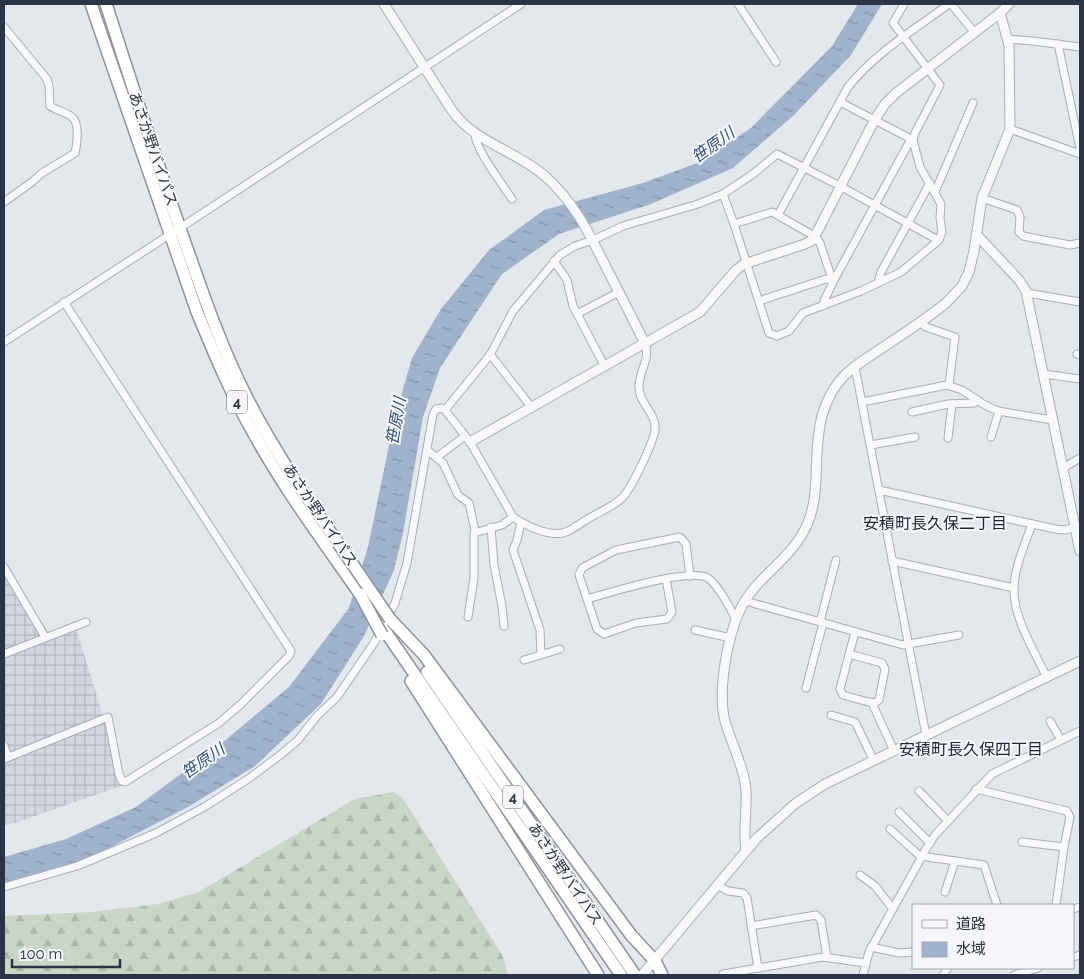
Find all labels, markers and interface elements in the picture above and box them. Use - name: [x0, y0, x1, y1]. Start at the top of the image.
- street label: あさか野バイパス: [125, 89, 181, 209]
- water label: 笹原川: [688, 122, 740, 167]
- road number: 4: [227, 391, 247, 414]
- water label: 笹原川: [382, 394, 410, 446]
- street label: あさか野バイパス: [279, 460, 361, 570]
- district label: 安積町長久保二丁目: [863, 514, 1007, 533]
- water label: 笹原川: [178, 738, 230, 783]
- district label: 安積町長久保四丁目: [899, 740, 1043, 759]
- road number: 4: [503, 786, 523, 809]
- street label: あさか野バイパス: [524, 819, 606, 929]
- legend: [912, 904, 1074, 969]
- text: 道路: [956, 915, 986, 933]
- scale bar: [12, 936, 120, 968]
- text: 水域: [956, 940, 986, 958]
- text: 100 m: [20, 945, 62, 963]

